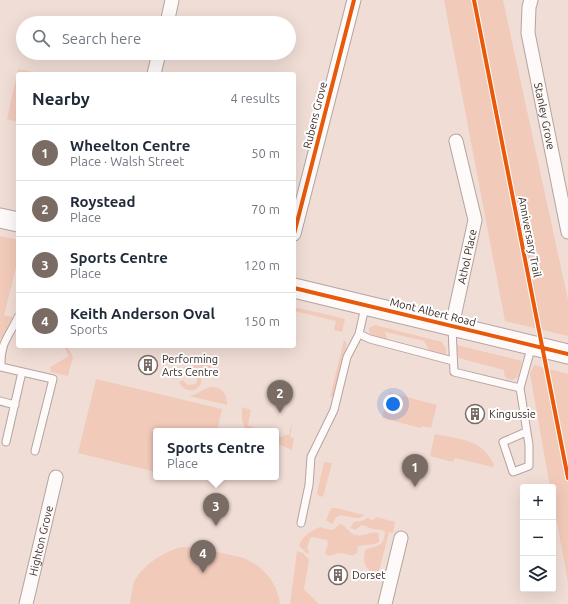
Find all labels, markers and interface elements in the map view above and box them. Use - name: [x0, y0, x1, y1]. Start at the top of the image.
- search box: [16, 16, 296, 60]
- icon: search: [30, 27, 52, 49]
- text: Search here: [62, 30, 141, 47]
- street label: Rubens Grove: [301, 80, 329, 150]
- street label: Stanley Grove: [532, 81, 557, 151]
- text: Nearby: [32, 89, 90, 108]
- text: 4 results: [230, 91, 280, 105]
- text: Wheelton Centre: [70, 137, 190, 154]
- text: 1: [41, 146, 49, 160]
- text: 50 m: [251, 146, 280, 160]
- text: Place · Walsh Street: [70, 154, 184, 168]
- text: Roystead: [70, 193, 135, 210]
- street label: Anniversary Trail: [516, 196, 544, 278]
- text: 2: [41, 202, 49, 216]
- text: 70 m: [251, 202, 280, 216]
- text: Place: [70, 210, 101, 224]
- street label: Athol Place: [455, 228, 479, 285]
- text: Sports Centre: [70, 249, 168, 266]
- text: 3: [41, 258, 49, 272]
- text: 120 m: [244, 258, 280, 272]
- text: Place: [70, 266, 101, 280]
- street label: Mont Albert Road: [389, 296, 477, 328]
- text: Keith Anderson Oval: [70, 305, 215, 322]
- text: 4: [41, 314, 49, 328]
- text: 150 m: [244, 314, 280, 328]
- text: Sports: [70, 322, 108, 336]
- place label: Performing Arts Centre: [162, 353, 219, 378]
- building icon: Performing Arts Centre: [137, 354, 159, 376]
- pin: 2: [267, 380, 293, 413]
- your location: [383, 394, 403, 414]
- building icon: Kingussie: [464, 403, 486, 425]
- place label: Kingussie: [489, 408, 536, 420]
- popup: [153, 428, 279, 480]
- text: Sports Centre: [167, 439, 265, 456]
- pin: 1: [402, 454, 428, 487]
- text: Place: [167, 456, 198, 470]
- map controls: [520, 484, 556, 592]
- button: +: [520, 484, 556, 520]
- pin: 3: [203, 493, 229, 526]
- street label: Highton Grove: [27, 504, 55, 577]
- button: −: [520, 520, 556, 556]
- pin: 4: [190, 540, 216, 573]
- button: layers: [520, 556, 556, 592]
- building icon: Dorset: [327, 564, 349, 586]
- place label: Dorset: [352, 569, 386, 581]

